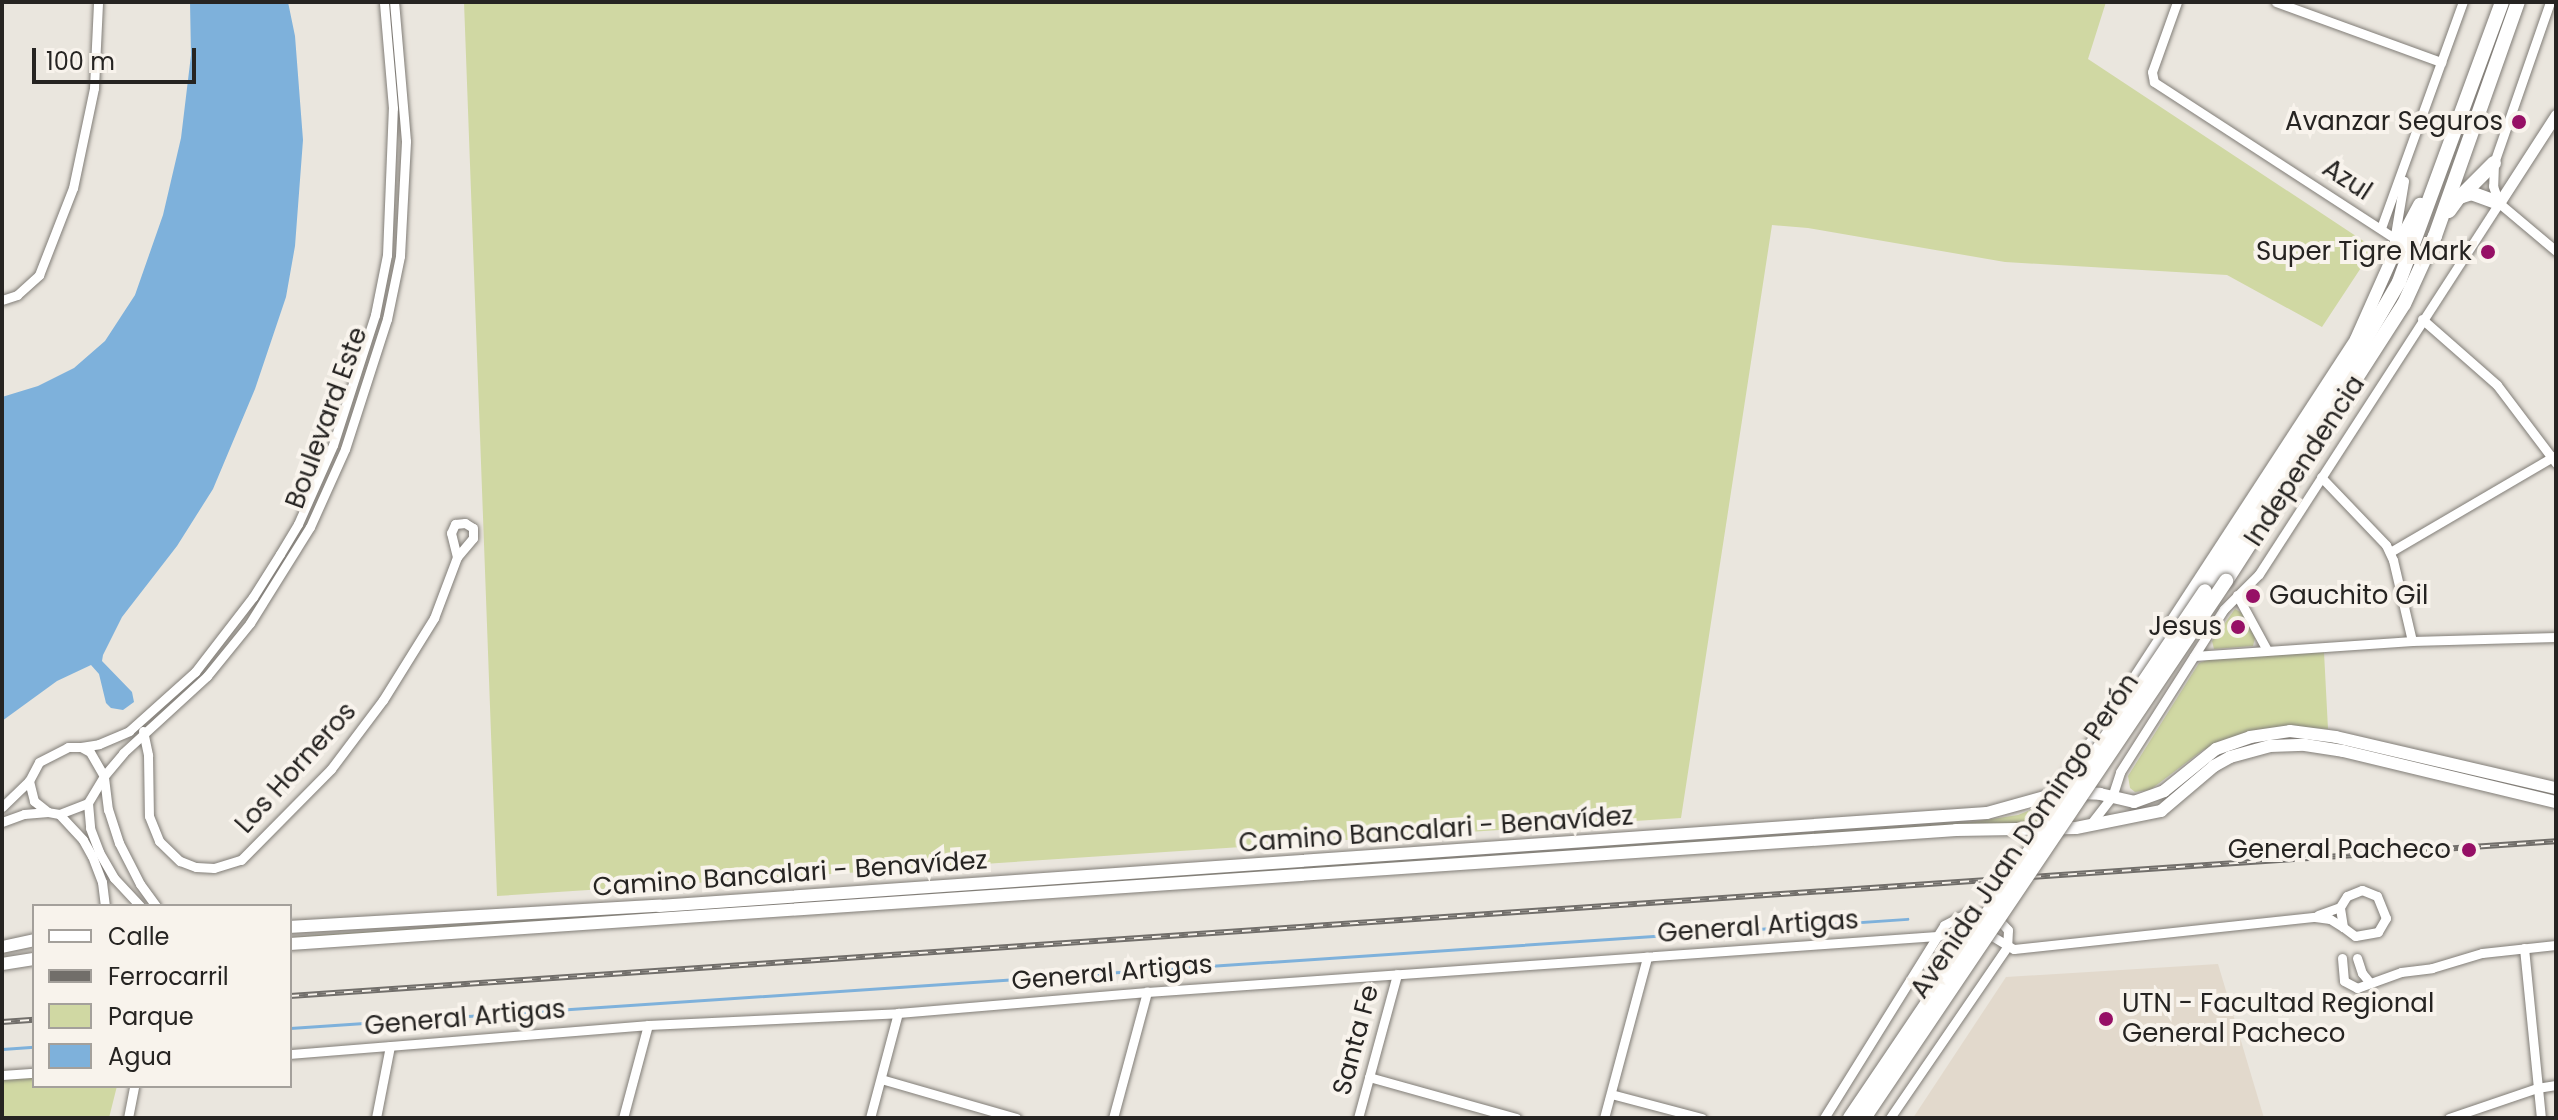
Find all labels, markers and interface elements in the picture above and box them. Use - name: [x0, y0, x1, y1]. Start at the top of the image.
- scale bar: [36, 32, 200, 82]
- text: 100 m: [46, 45, 115, 78]
- place label: Avanzar Seguros: [2285, 106, 2503, 138]
- marker: Avanzar Seguros: [2510, 113, 2528, 131]
- street label: Azul: [2317, 153, 2377, 207]
- place label: Super Tigre Mark: [2256, 236, 2472, 268]
- marker: Super Tigre Mark: [2479, 243, 2497, 261]
- street label: Boulevard Este: [280, 323, 374, 513]
- street label: Independencia: [2238, 370, 2372, 552]
- place label: Gauchito Gil: [2269, 580, 2428, 612]
- marker: Gauchito Gil: [2244, 587, 2262, 605]
- place label: Jesus: [2148, 611, 2222, 643]
- marker: Jesus: [2229, 618, 2247, 636]
- street label: Avenida Juan Domingo Perón: [1904, 668, 2146, 1004]
- street label: Los Horneros: [229, 696, 363, 840]
- street label: Camino Bancalari - Benavídez: [1238, 801, 1634, 859]
- place label: General Pacheco: [2228, 834, 2451, 866]
- marker: General Pacheco: [2458, 839, 2480, 861]
- street label: Camino Bancalari - Benavídez: [592, 845, 988, 903]
- legend: [32, 904, 292, 1088]
- street label: General Artigas: [1656, 904, 1860, 950]
- text: Calle: [108, 920, 169, 953]
- street label: General Artigas: [1010, 949, 1214, 997]
- text: Ferrocarril: [108, 960, 229, 993]
- street label: Santa Fe: [1326, 982, 1386, 1098]
- place label: UTN - Facultad Regional General Pacheco: [2122, 988, 2434, 1050]
- street label: General Artigas: [363, 994, 567, 1042]
- text: Parque: [108, 1000, 194, 1033]
- marker: UTN - Facultad Regional General Pacheco: [2097, 1010, 2115, 1028]
- text: Agua: [108, 1040, 172, 1073]

